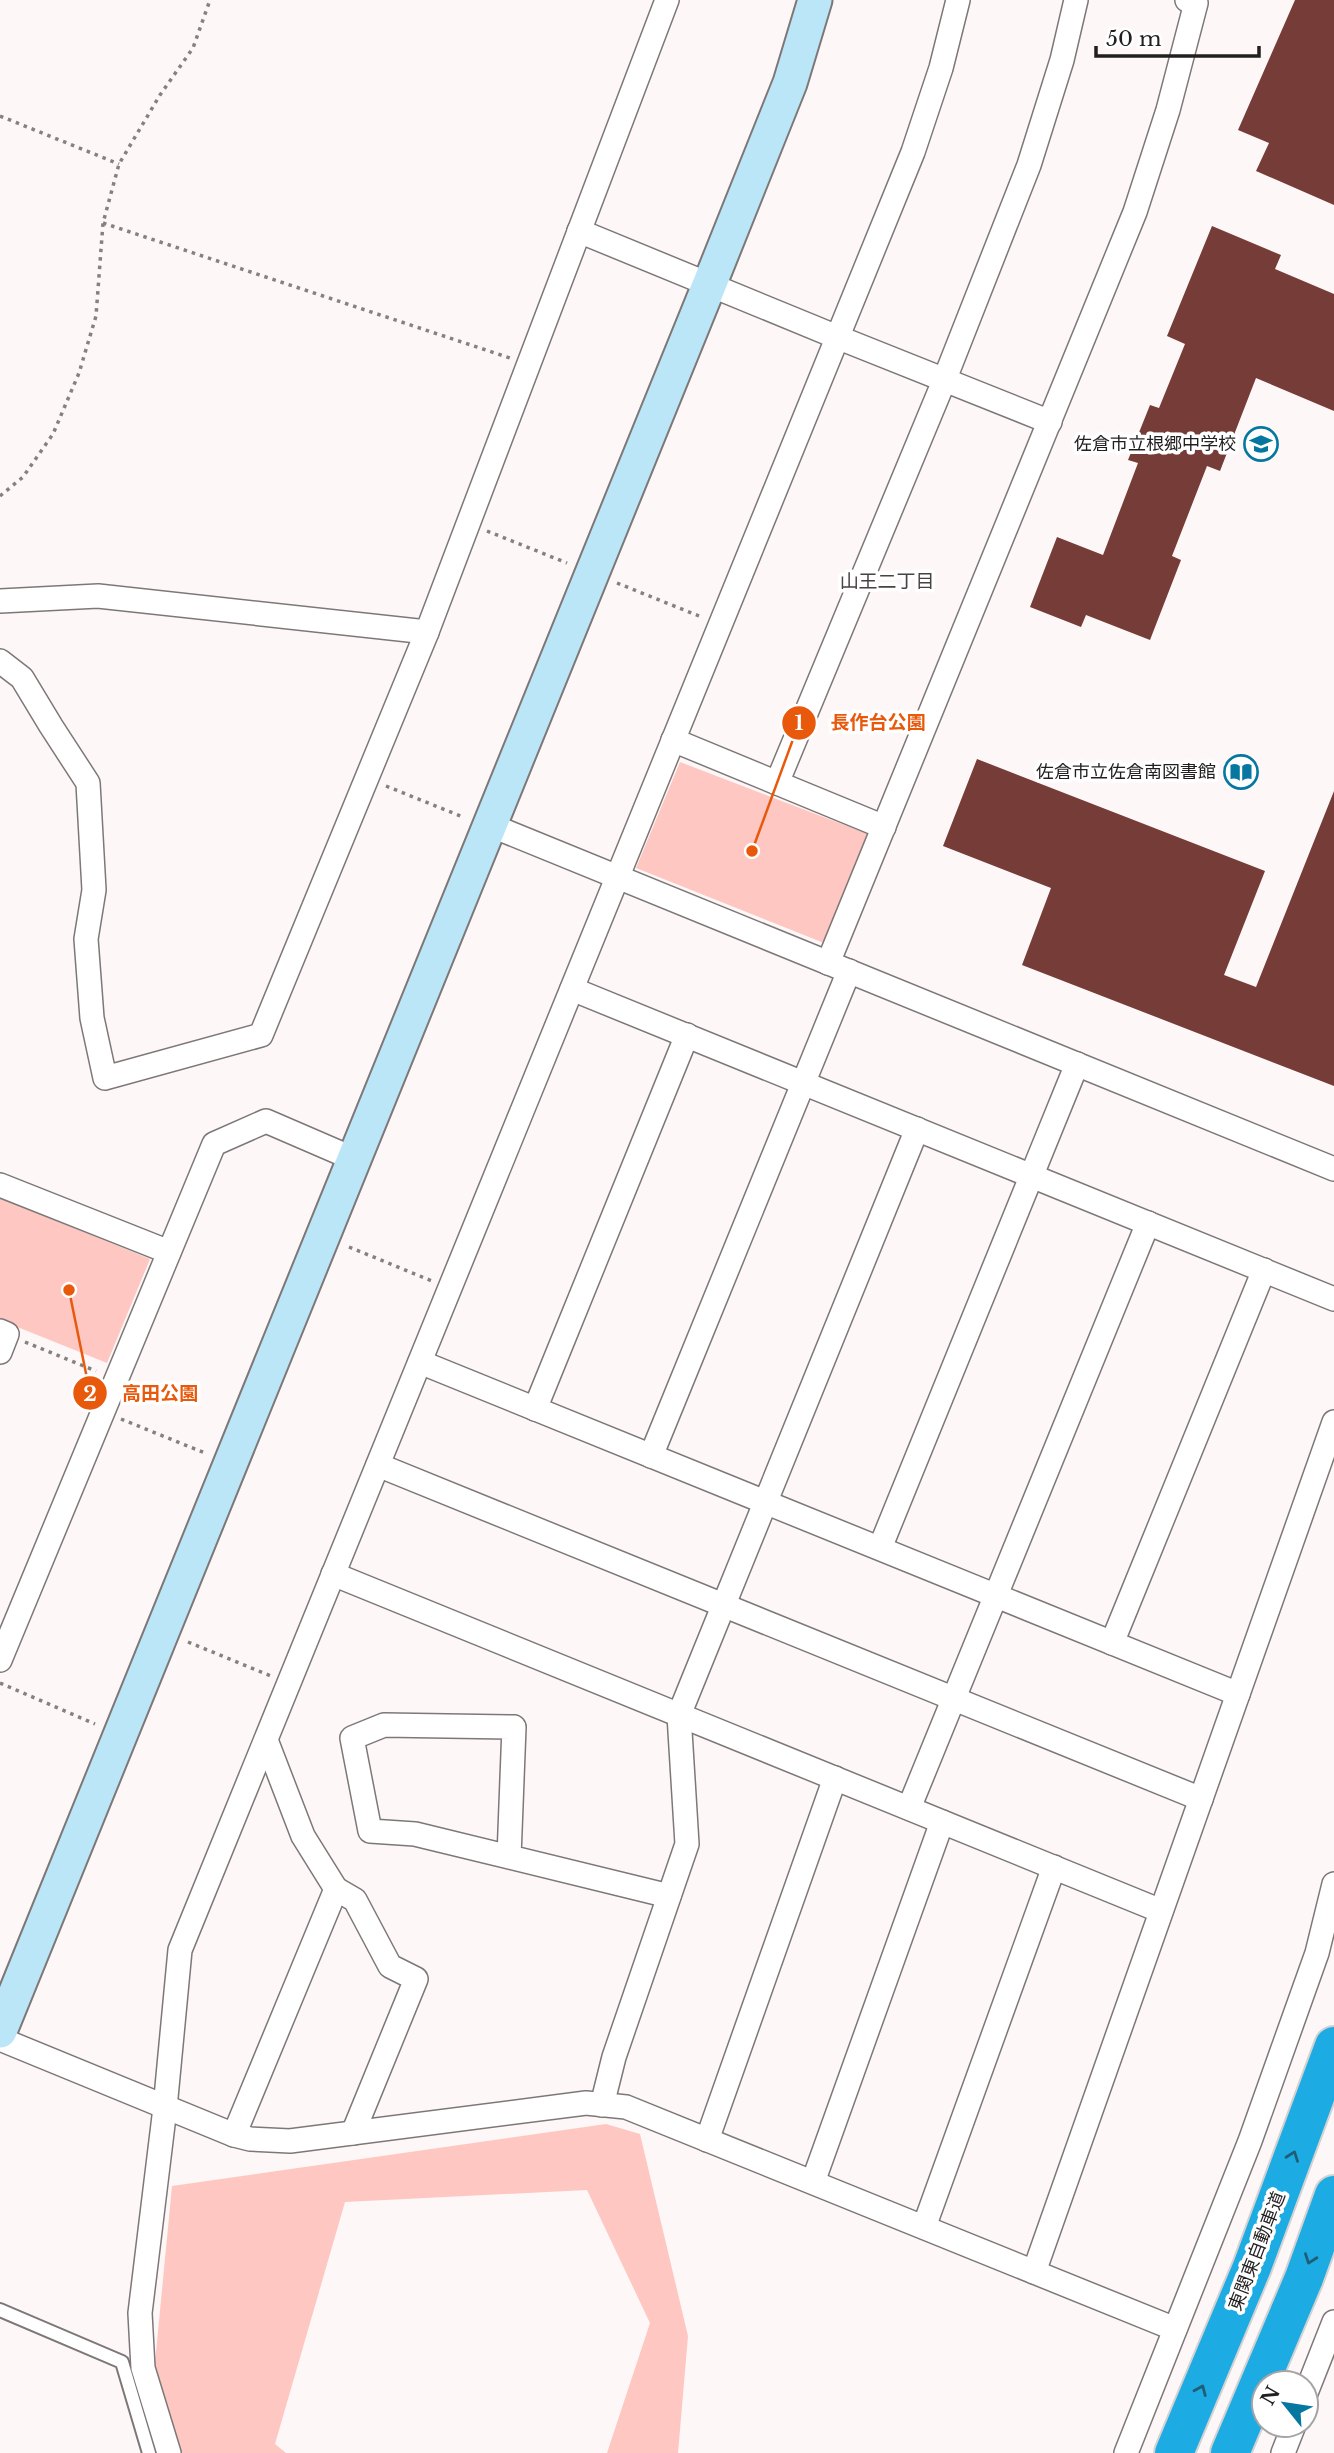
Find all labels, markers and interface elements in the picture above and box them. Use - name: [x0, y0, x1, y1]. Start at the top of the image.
- scale bar: [1096, 14, 1259, 58]
- text: 50 m: [1106, 26, 1162, 52]
- school or university icon: 佐倉市立根郷中学校: [1242, 425, 1280, 463]
- place label: 佐倉市立根郷中学校: [1074, 433, 1236, 455]
- district label: 山王二丁目: [839, 570, 935, 593]
- callout: 長作台公園: [781, 703, 939, 743]
- text: 1: [794, 710, 804, 736]
- text: 長作台公園: [830, 711, 926, 734]
- library icon: 佐倉市立佐倉南図書館: [1222, 753, 1260, 791]
- place label: 佐倉市立佐倉南図書館: [1036, 761, 1216, 783]
- callout: 高田公園: [73, 1373, 212, 1413]
- text: 2: [83, 1381, 97, 1407]
- text: 高田公園: [122, 1382, 198, 1405]
- one-way arrow: [1285, 2150, 1299, 2162]
- street label: 東関東自動車道: [1224, 2188, 1290, 2314]
- one-way arrow: [1305, 2253, 1319, 2265]
- north arrow: [1250, 2369, 1320, 2439]
- text: N: [1256, 2382, 1285, 2409]
- one-way arrow: [1192, 2385, 1206, 2397]

